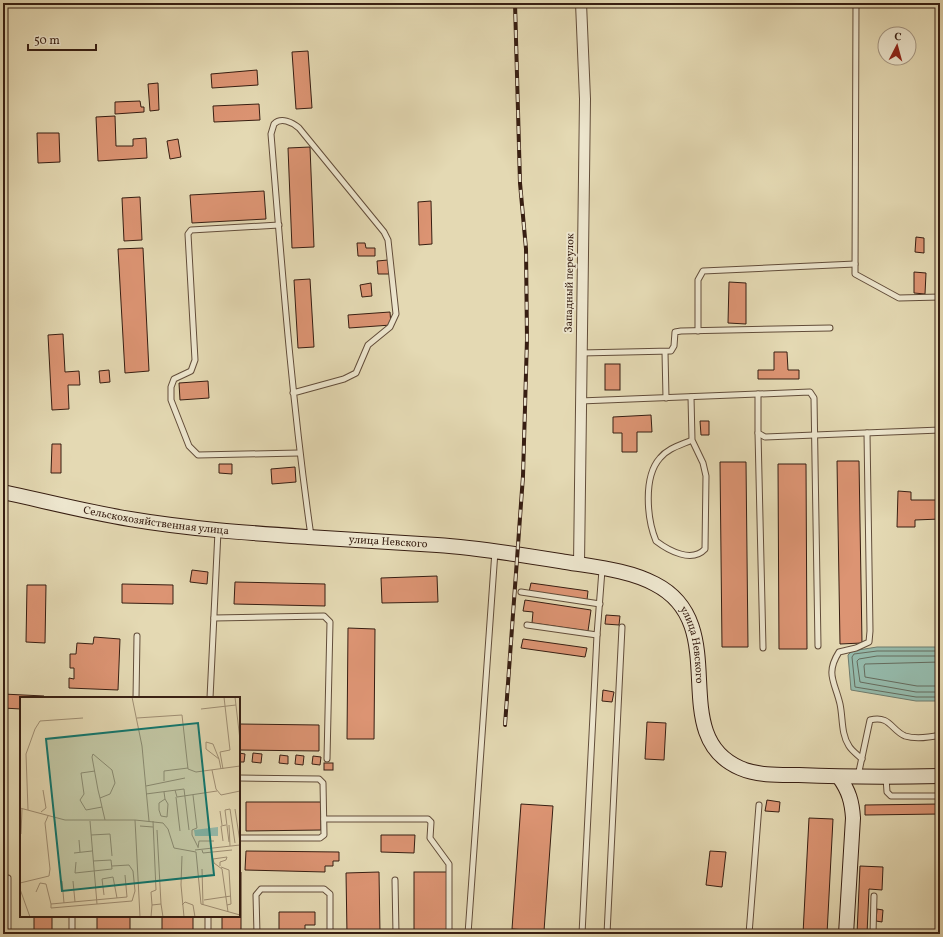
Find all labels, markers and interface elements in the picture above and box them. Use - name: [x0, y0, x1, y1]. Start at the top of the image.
- scale bar: [28, 26, 96, 52]
- north arrow: [877, 26, 917, 66]
- text: С: [894, 30, 902, 45]
- text: 50 m: [34, 33, 60, 49]
- street label: Западный переулок: [562, 233, 578, 333]
- street label: Сельскохозяйственная улица: [82, 503, 230, 539]
- street label: улица Невского: [348, 532, 428, 552]
- street label: улица Невского: [676, 603, 707, 684]
- inset map: [20, 697, 240, 917]

